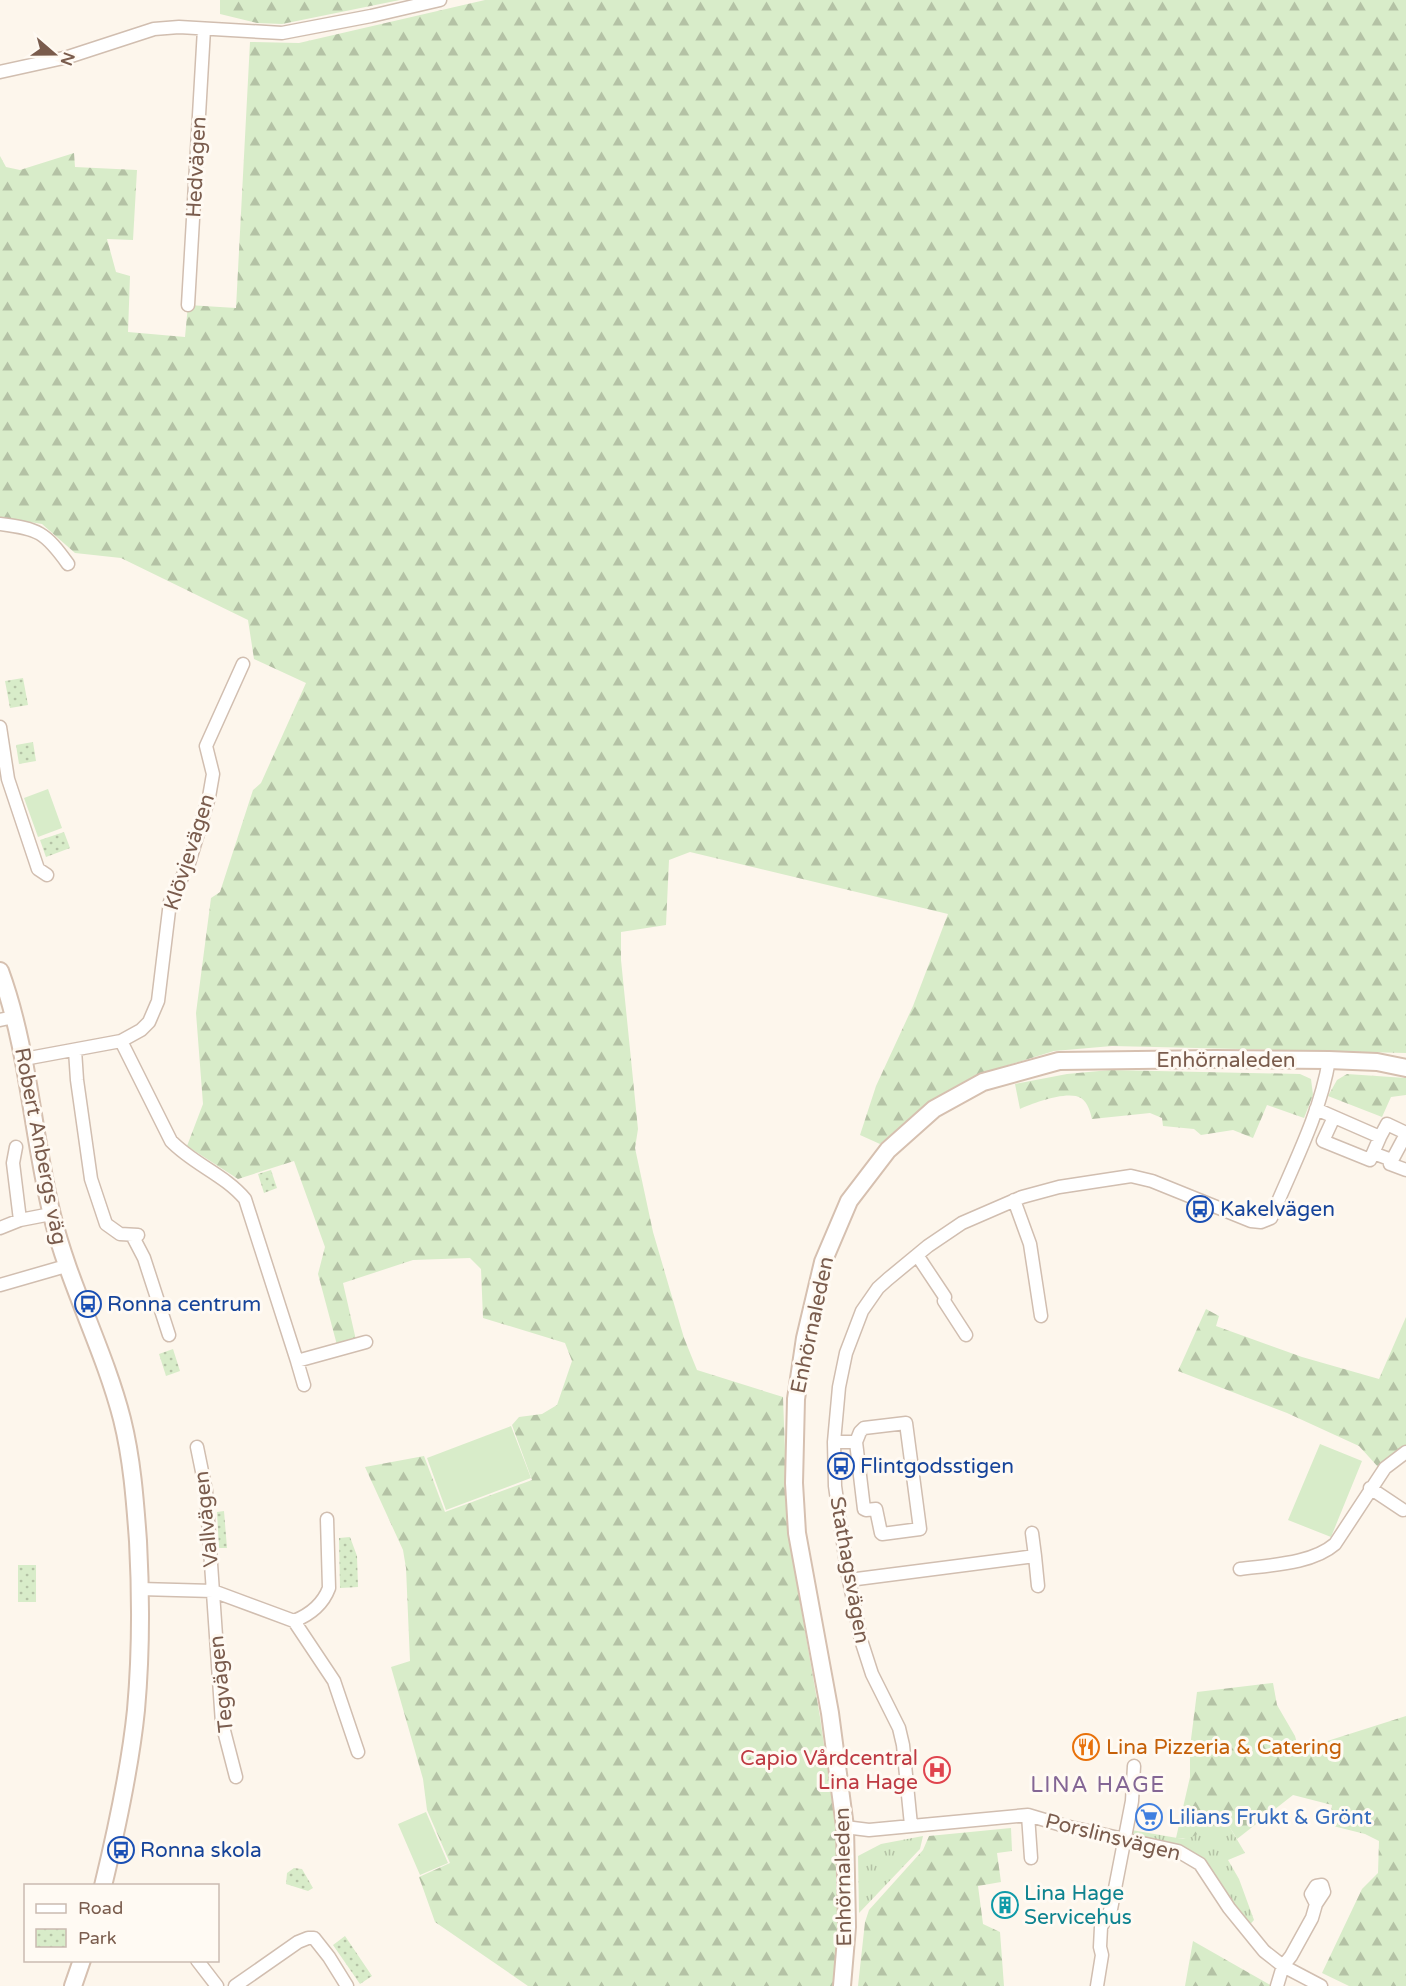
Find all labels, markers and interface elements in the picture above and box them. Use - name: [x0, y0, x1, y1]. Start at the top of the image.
- north arrow: [24, 24, 84, 84]
- text: N: [56, 49, 79, 68]
- street label: Hedvägen: [181, 116, 212, 218]
- street label: Klövjevägen: [159, 791, 220, 914]
- street label: Robert Anbergs väg: [9, 1045, 72, 1247]
- street label: Enhörnaleden: [1156, 1048, 1296, 1073]
- bus stop icon: Kakelvägen: [1185, 1194, 1215, 1224]
- place label: Kakelvägen: [1220, 1197, 1335, 1222]
- street label: Enhörnaleden: [786, 1254, 839, 1396]
- bus stop icon: Ronna centrum: [73, 1289, 103, 1319]
- place label: Ronna centrum: [107, 1292, 261, 1317]
- bus stop icon: Flintgodsstigen: [826, 1451, 856, 1481]
- place label: Flintgodsstigen: [860, 1454, 1014, 1479]
- street label: Vallvägen: [189, 1470, 224, 1568]
- street label: Stathagsvägen: [824, 1495, 875, 1645]
- street label: Tegvägen: [204, 1634, 239, 1734]
- restaurant icon: Lina Pizzeria & Catering: [1071, 1732, 1101, 1762]
- place label: Lina Pizzeria & Catering: [1106, 1735, 1342, 1760]
- place label: Capio Vårdcentral Lina Hage: [740, 1746, 918, 1795]
- hospital icon: Capio Vårdcentral Lina Hage: [922, 1755, 952, 1785]
- district label: LINA HAGE: [1030, 1772, 1166, 1798]
- supermarket icon: Lilians Frukt & Grönt: [1134, 1802, 1164, 1832]
- place label: Lilians Frukt & Grönt: [1168, 1805, 1372, 1830]
- street label: Enhörnaleden: [830, 1807, 857, 1947]
- street label: Porslinsvägen: [1043, 1809, 1183, 1866]
- bus stop icon: Ronna skola: [106, 1835, 136, 1865]
- place label: Ronna skola: [140, 1838, 262, 1863]
- place label: Lina Hage Servicehus: [1024, 1881, 1132, 1930]
- legend: [24, 1884, 219, 1962]
- building icon: Lina Hage Servicehus: [990, 1890, 1020, 1920]
- text: Road: [78, 1897, 123, 1919]
- text: Park: [78, 1927, 117, 1949]

